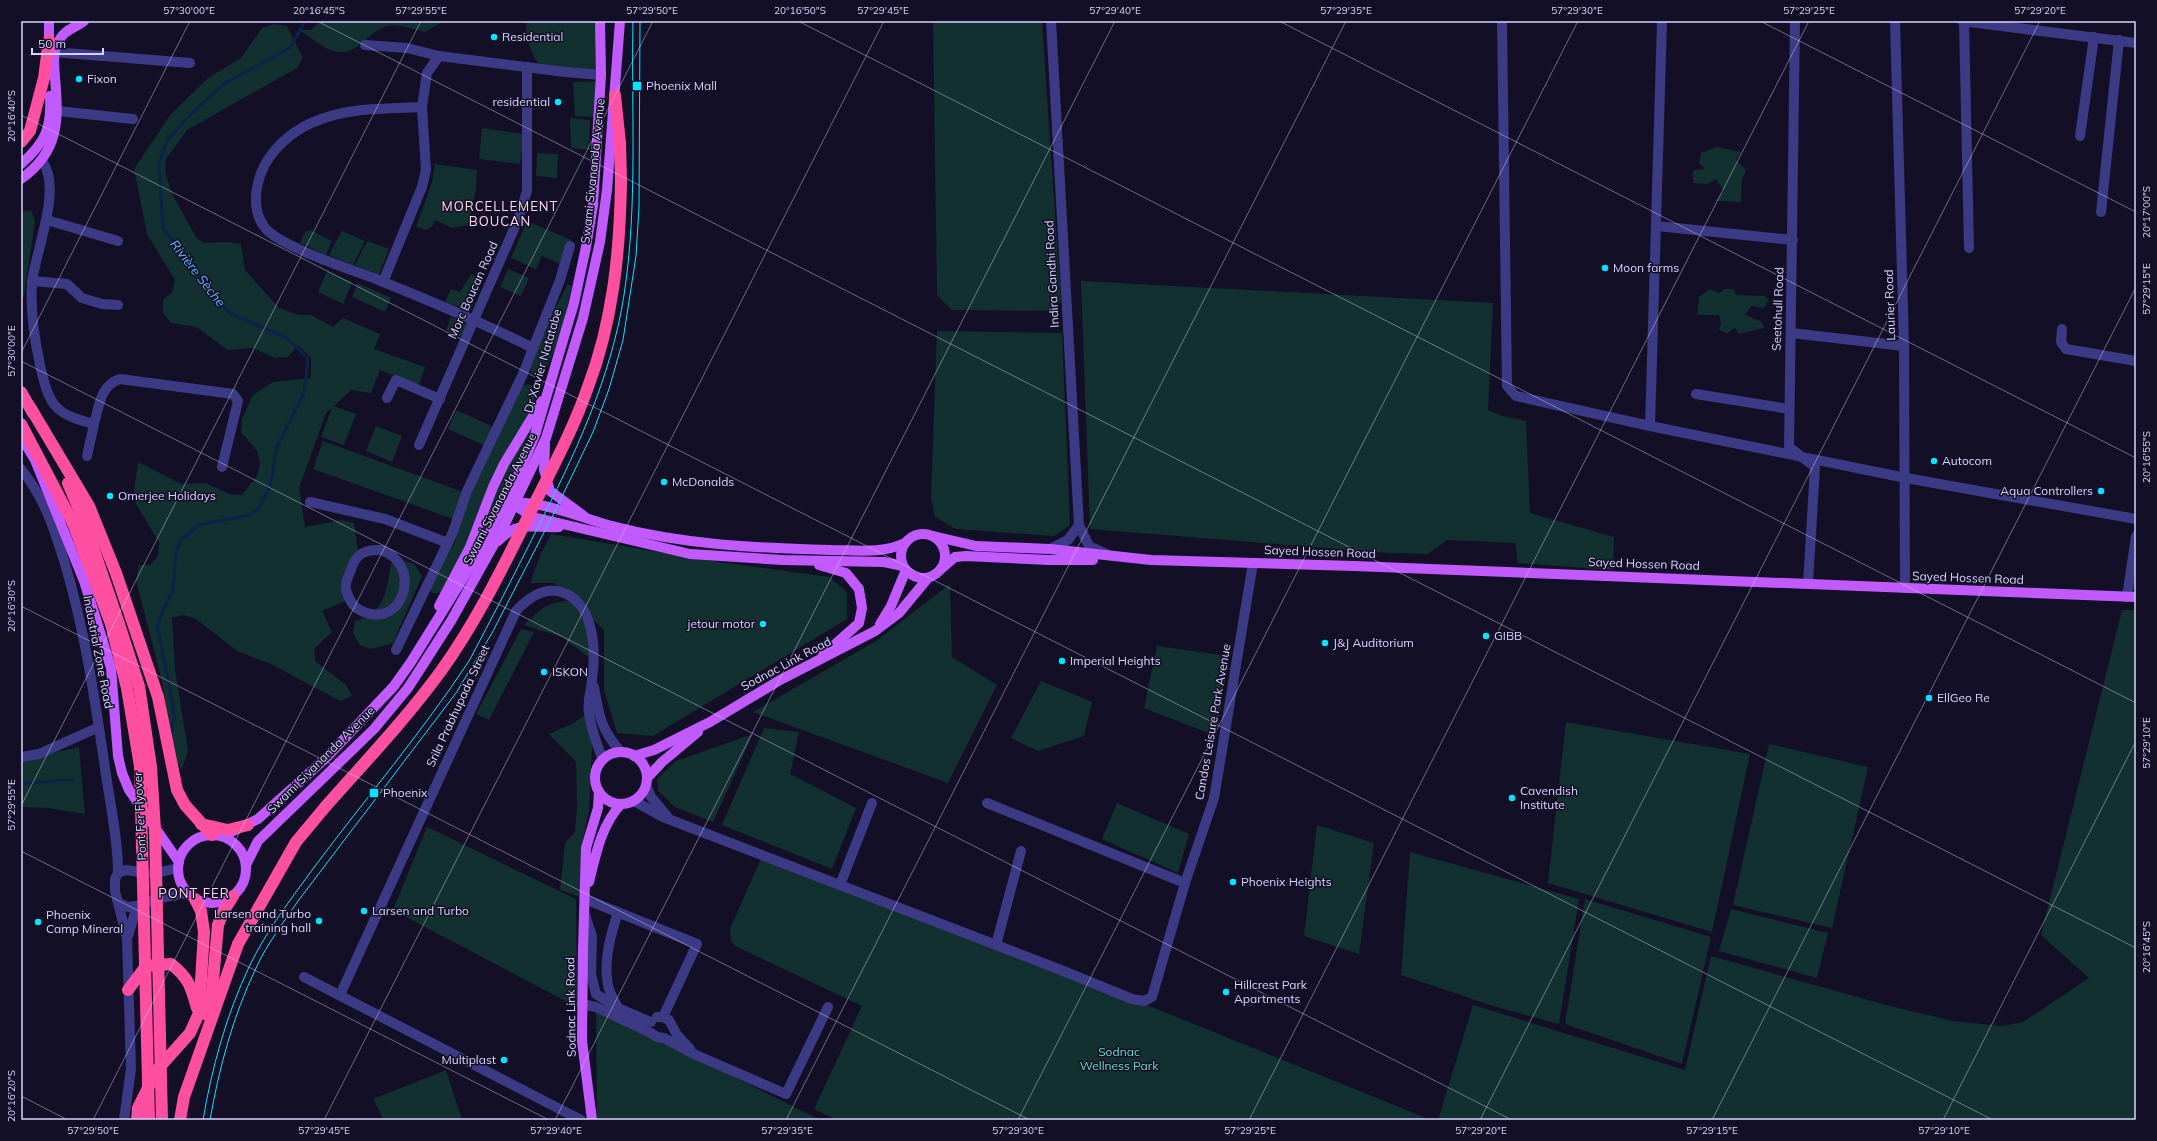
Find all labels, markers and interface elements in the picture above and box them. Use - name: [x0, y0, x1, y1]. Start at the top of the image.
- text: 57°30'00"E: [163, 4, 215, 17]
- text: 20°16'45"S: [293, 4, 345, 17]
- text: 57°29'55"E: [395, 4, 447, 17]
- text: 57°29'50"E: [626, 4, 678, 17]
- text: 20°16'50"S: [774, 4, 826, 17]
- text: 57°29'45"E: [857, 4, 909, 17]
- text: 57°29'40"E: [1089, 4, 1141, 17]
- text: 57°29'35"E: [1320, 4, 1372, 17]
- text: 57°29'30"E: [1551, 4, 1603, 17]
- text: 57°29'25"E: [1783, 4, 1835, 17]
- text: 57°29'20"E: [2014, 4, 2066, 17]
- place label: Residential: [502, 29, 563, 44]
- scale bar: [32, 30, 103, 56]
- marker: Residential: [489, 32, 499, 42]
- text: 50 m: [38, 36, 66, 51]
- place label: Fixon: [87, 71, 117, 86]
- marker: Fixon: [74, 74, 84, 84]
- place label: Phoenix Mall: [646, 78, 717, 93]
- marker: Phoenix Mall: [631, 80, 643, 92]
- text: 20°16'40"S: [5, 90, 18, 142]
- place label: residential: [493, 94, 550, 109]
- marker: residential: [553, 97, 563, 107]
- street label: Swami Sivananda Avenue: [577, 98, 608, 244]
- text: 20°17'00"S: [2140, 186, 2153, 238]
- district label: MORCELLEMENT BOUCAN: [442, 198, 558, 229]
- street label: Indira Gandhi Road: [1041, 220, 1062, 328]
- water label: Rivière Sèche: [167, 236, 229, 310]
- street label: Morc Boucan Road: [444, 239, 501, 341]
- place label: Moon farms: [1613, 260, 1679, 275]
- marker: Moon farms: [1600, 263, 1610, 273]
- text: 57°29'15"E: [2140, 263, 2153, 315]
- street label: Seetohull Road: [1769, 267, 1786, 351]
- street label: Laurier Road: [1881, 269, 1898, 341]
- street label: Dr Xavier Natatabe: [521, 307, 565, 415]
- text: 57°30'00"E: [5, 325, 18, 377]
- street label: Swami Sivananda Avenue: [460, 430, 539, 567]
- text: 20°16'55"S: [2140, 431, 2153, 483]
- place label: Autocom: [1942, 453, 1992, 468]
- marker: Autocom: [1929, 456, 1939, 466]
- place label: McDonalds: [672, 474, 734, 489]
- marker: McDonalds: [659, 477, 669, 487]
- place label: Aqua Controllers: [2000, 483, 2093, 498]
- marker: Aqua Controllers: [2096, 486, 2106, 496]
- place label: Omerjee Holidays: [118, 488, 216, 503]
- marker: Omerjee Holidays: [105, 491, 115, 501]
- street label: Sayed Hossen Road: [1264, 542, 1376, 561]
- street label: Sayed Hossen Road: [1588, 554, 1700, 573]
- street label: Sayed Hossen Road: [1912, 568, 2024, 587]
- text: 20°16'30"S: [5, 580, 18, 632]
- street label: Industrial Zone Road: [80, 594, 117, 710]
- place label: jetour motor: [687, 616, 756, 631]
- marker: jetour motor: [758, 619, 768, 629]
- place label: GIBB: [1494, 628, 1522, 643]
- marker: GIBB: [1481, 631, 1491, 641]
- street label: Sodnac Link Road: [738, 633, 833, 694]
- place label: J&J Auditorium: [1333, 635, 1414, 650]
- marker: J&J Auditorium: [1320, 638, 1330, 648]
- street label: Srila Prabhupada Street: [423, 642, 493, 769]
- street label: Candos Leisure Park Avenue: [1191, 643, 1234, 801]
- place label: Imperial Heights: [1070, 653, 1161, 668]
- marker: Imperial Heights: [1057, 656, 1067, 666]
- place label: ISKON: [552, 664, 588, 679]
- marker: ISKON: [539, 667, 549, 677]
- place label: EllGeo Re: [1937, 690, 1990, 705]
- marker: EllGeo Re: [1924, 693, 1934, 703]
- street label: Swami Sivananda Avenue: [264, 703, 378, 817]
- text: 57°29'10"E: [2140, 717, 2153, 769]
- street label: Pont Fer Flyover: [130, 770, 149, 861]
- text: 57°29'55"E: [5, 779, 18, 831]
- place label: Cavendish Institute: [1520, 783, 1578, 812]
- place label: Phoenix: [383, 785, 428, 800]
- marker: Phoenix: [368, 787, 380, 799]
- marker: Cavendish Institute: [1507, 793, 1517, 803]
- place label: Phoenix Heights: [1241, 874, 1332, 889]
- marker: Phoenix Heights: [1228, 877, 1238, 887]
- district label: PONT FER: [158, 885, 230, 901]
- place label: Larsen and Turbo: [372, 903, 469, 918]
- place label: Larsen and Turbo training hall: [214, 906, 311, 935]
- marker: Larsen and Turbo: [359, 906, 369, 916]
- place label: Phoenix Camp Mineral: [46, 907, 123, 936]
- marker: Larsen and Turbo training hall: [314, 916, 324, 926]
- marker: Phoenix Camp Mineral: [33, 917, 43, 927]
- text: 20°16'45"S: [2140, 921, 2153, 973]
- street label: Sodnac Link Road: [562, 957, 579, 1057]
- place label: Hillcrest Park Apartments: [1234, 977, 1308, 1006]
- marker: Hillcrest Park Apartments: [1221, 987, 1231, 997]
- park label: Sodnac Wellness Park: [1080, 1044, 1159, 1073]
- place label: Multiplast: [442, 1052, 496, 1067]
- marker: Multiplast: [499, 1055, 509, 1065]
- text: 20°16'20"S: [5, 1070, 18, 1122]
- text: 57°29'50"E: [67, 1124, 119, 1137]
- text: 57°29'45"E: [298, 1124, 350, 1137]
- text: 57°29'40"E: [530, 1124, 582, 1137]
- text: 57°29'35"E: [761, 1124, 813, 1137]
- text: 57°29'30"E: [992, 1124, 1044, 1137]
- text: 57°29'25"E: [1224, 1124, 1276, 1137]
- text: 57°29'20"E: [1455, 1124, 1507, 1137]
- text: 57°29'15"E: [1686, 1124, 1738, 1137]
- text: 57°29'10"E: [1918, 1124, 1970, 1137]

